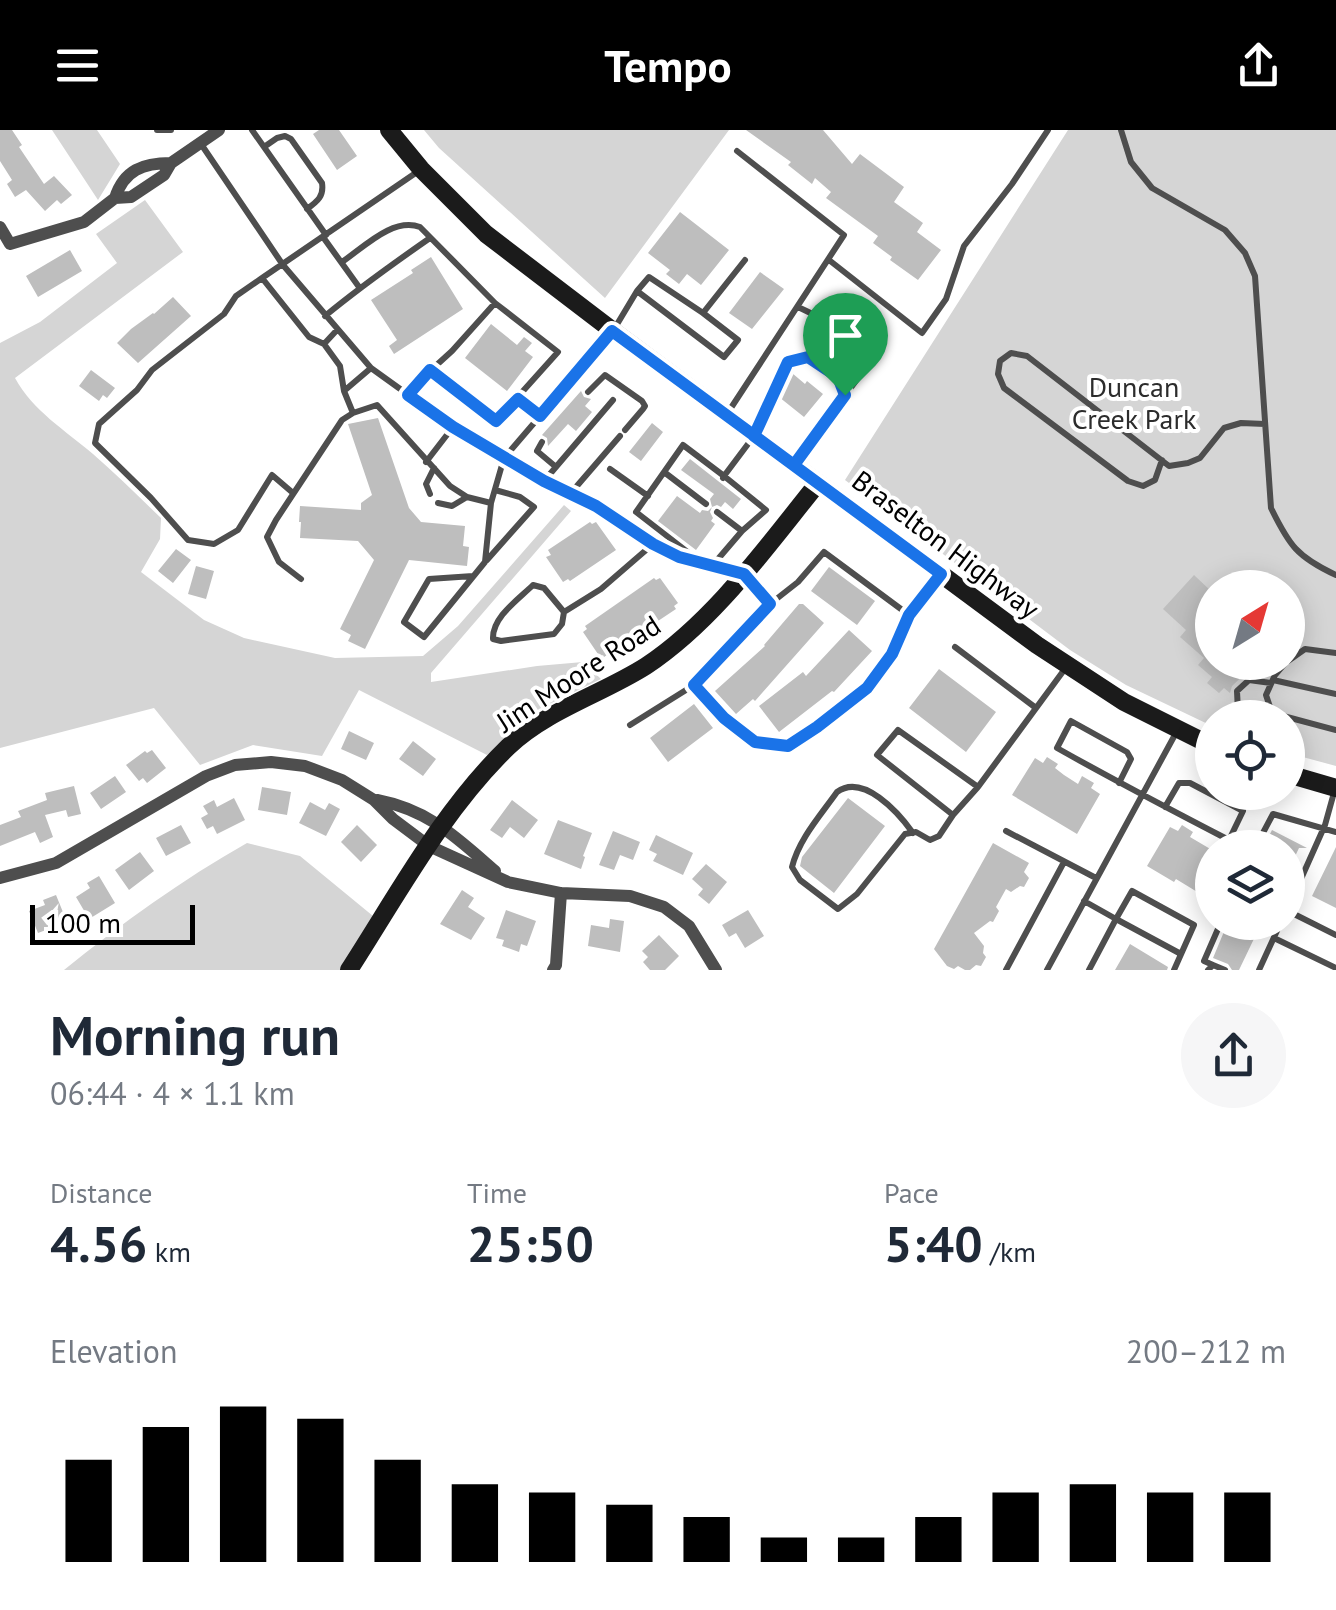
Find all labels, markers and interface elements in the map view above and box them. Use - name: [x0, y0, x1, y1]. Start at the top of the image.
- text: Tempo: [604, 36, 732, 94]
- icon: menu: [50, 38, 105, 93]
- icon: share: [1231, 38, 1286, 93]
- pin: [803, 293, 888, 396]
- icon: arrive: [818, 308, 873, 363]
- park label: Duncan Creek Park: [1072, 368, 1197, 437]
- street label: Braselton Highway: [845, 461, 1047, 627]
- north arrow: [1195, 570, 1305, 680]
- map controls: [1195, 570, 1305, 940]
- street label: Jim Moore Road: [488, 606, 667, 740]
- button: locate: [1195, 700, 1305, 810]
- button: layers: [1195, 830, 1305, 940]
- scale bar: [30, 900, 195, 944]
- text: 100 m: [45, 904, 121, 941]
- text: Morning run: [50, 999, 340, 1070]
- button: share: [1181, 1003, 1286, 1108]
- text: 06:44 · 4 × 1.1 km: [50, 1072, 295, 1114]
- text: Distance: [50, 1174, 153, 1211]
- text: Time: [467, 1174, 527, 1211]
- text: Pace: [884, 1174, 939, 1211]
- text: 4.56: [50, 1211, 147, 1276]
- text: 25:50: [467, 1211, 594, 1276]
- text: 5:40: [884, 1211, 983, 1276]
- text: km: [147, 1233, 191, 1270]
- text: /km: [983, 1233, 1036, 1270]
- text: Elevation: [50, 1330, 177, 1372]
- text: 200–212 m: [1126, 1330, 1286, 1372]

